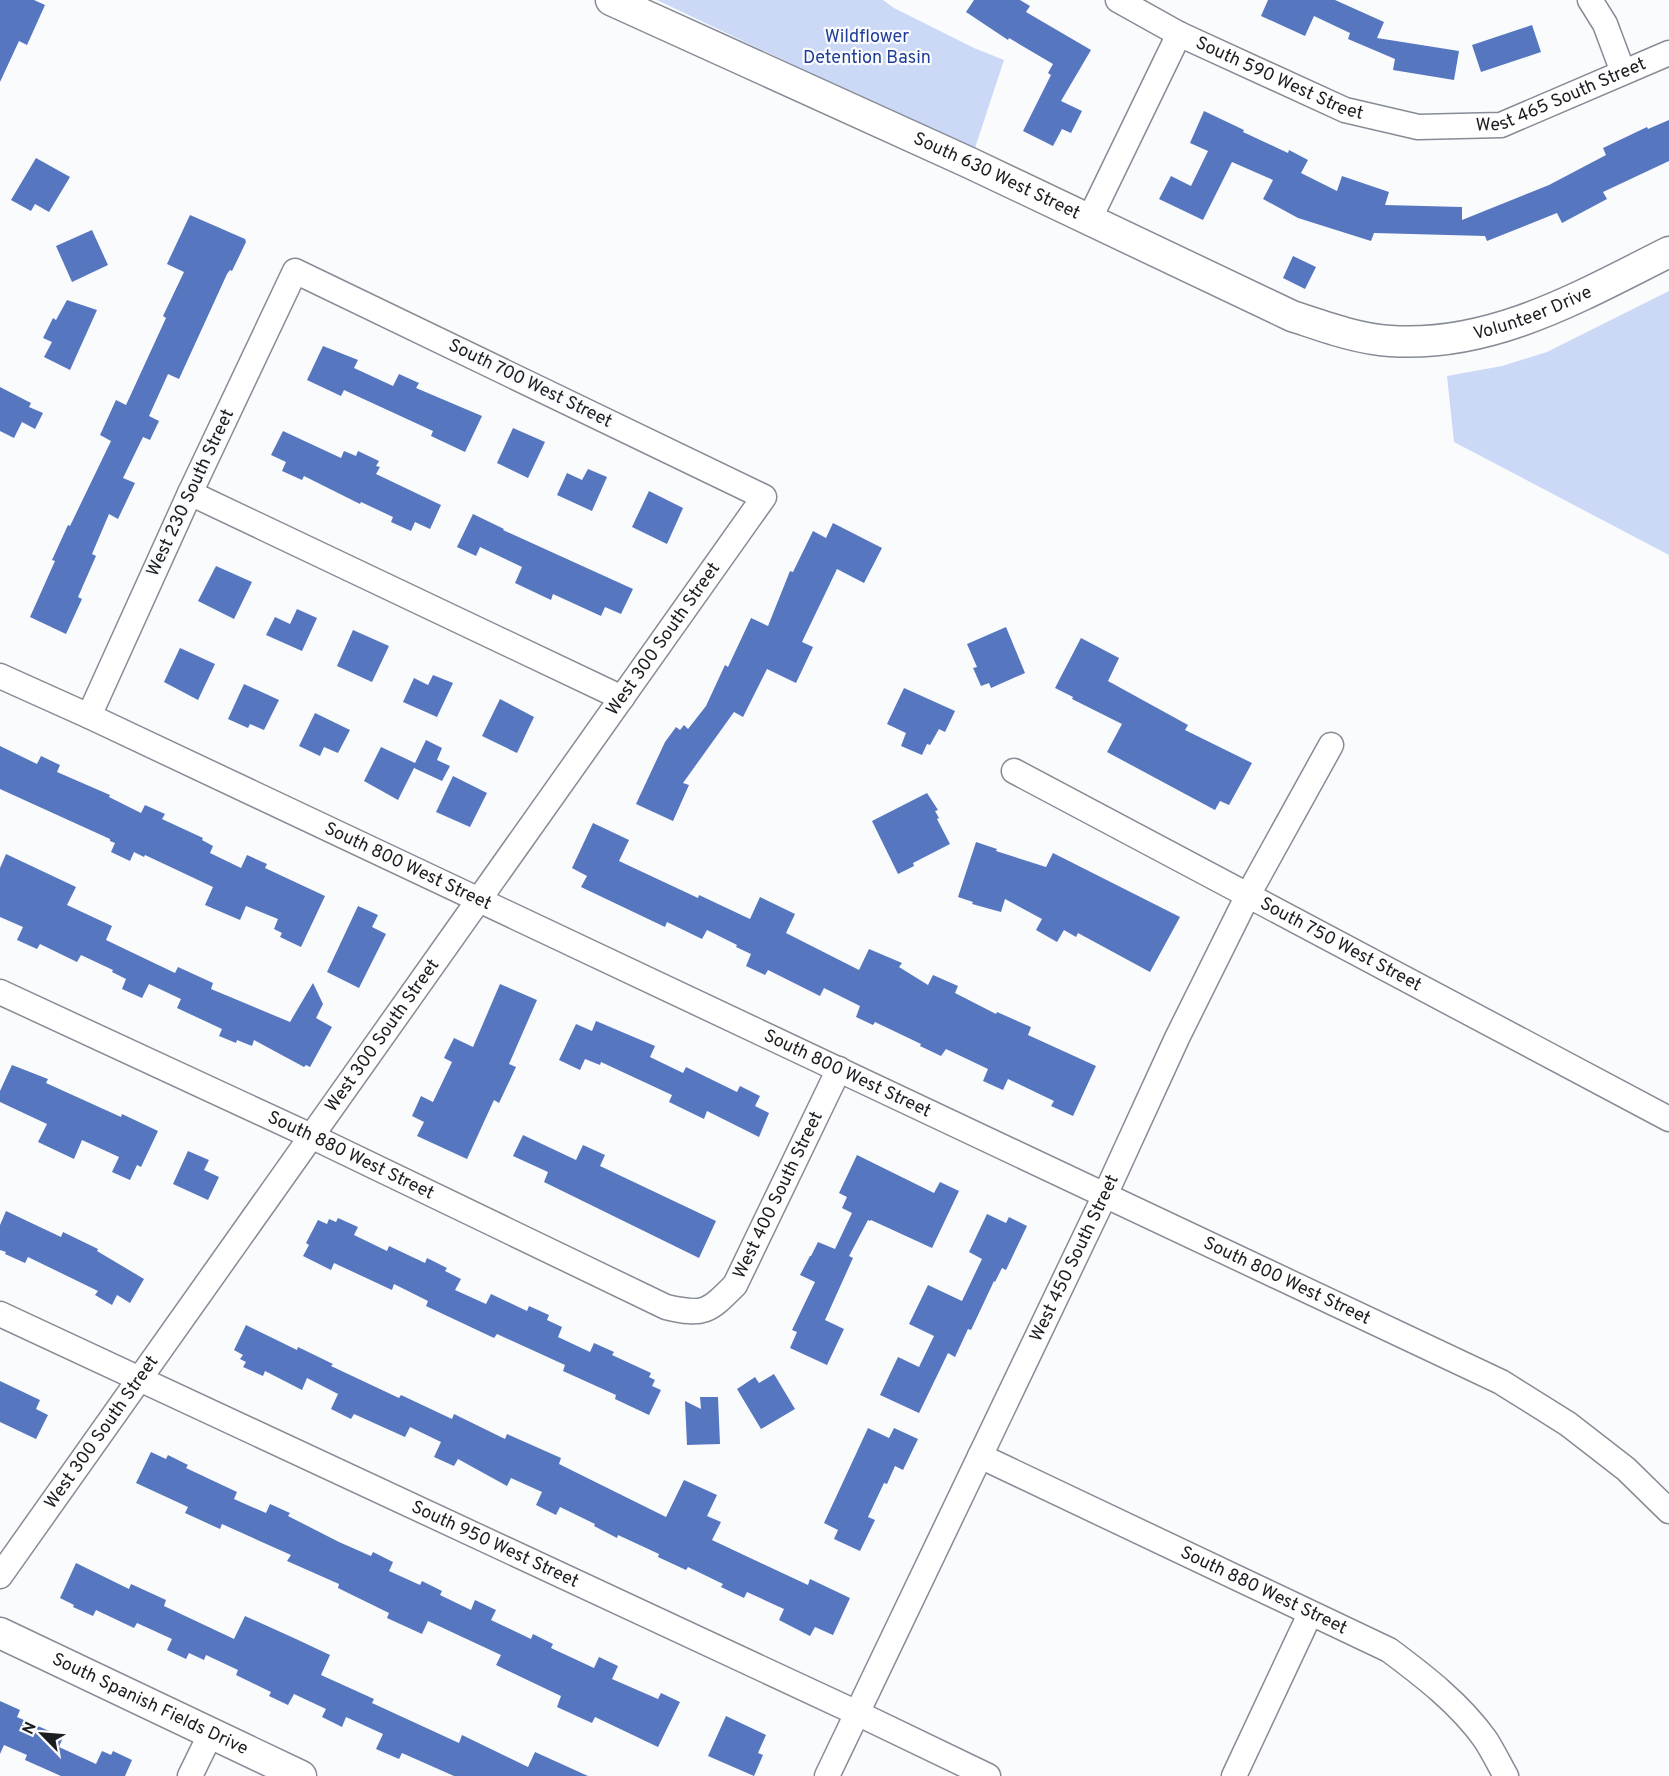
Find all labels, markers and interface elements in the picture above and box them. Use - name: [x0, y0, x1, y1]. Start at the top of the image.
- park label: Wildflower Detention Basin: [803, 26, 931, 70]
- street label: South 590 West Street: [1192, 32, 1366, 125]
- street label: West 465 South Street: [1475, 53, 1650, 137]
- street label: South 630 West Street: [910, 127, 1084, 225]
- street label: Volunteer Drive: [1471, 281, 1596, 346]
- street label: South 700 West Street: [444, 334, 616, 434]
- street label: West 230 South Street: [142, 406, 240, 580]
- street label: West 300 South Street: [601, 558, 726, 720]
- street label: South 800 West Street: [320, 817, 495, 916]
- street label: South 750 West Street: [1256, 892, 1426, 997]
- street label: West 300 South Street: [320, 955, 445, 1117]
- street label: South 800 West Street: [760, 1024, 935, 1123]
- street label: South 880 West Street: [264, 1106, 438, 1205]
- street label: West 400 South Street: [728, 1108, 828, 1283]
- street label: West 450 South Street: [1025, 1171, 1124, 1346]
- street label: South 800 West Street: [1199, 1232, 1374, 1330]
- street label: West 300 South Street: [40, 1351, 164, 1514]
- street label: South 950 West Street: [408, 1496, 582, 1593]
- street label: South 880 West Street: [1177, 1541, 1351, 1640]
- street label: South Spanish Fields Drive: [48, 1648, 252, 1761]
- north arrow: [12, 1704, 72, 1764]
- text: N: [19, 1719, 42, 1738]

